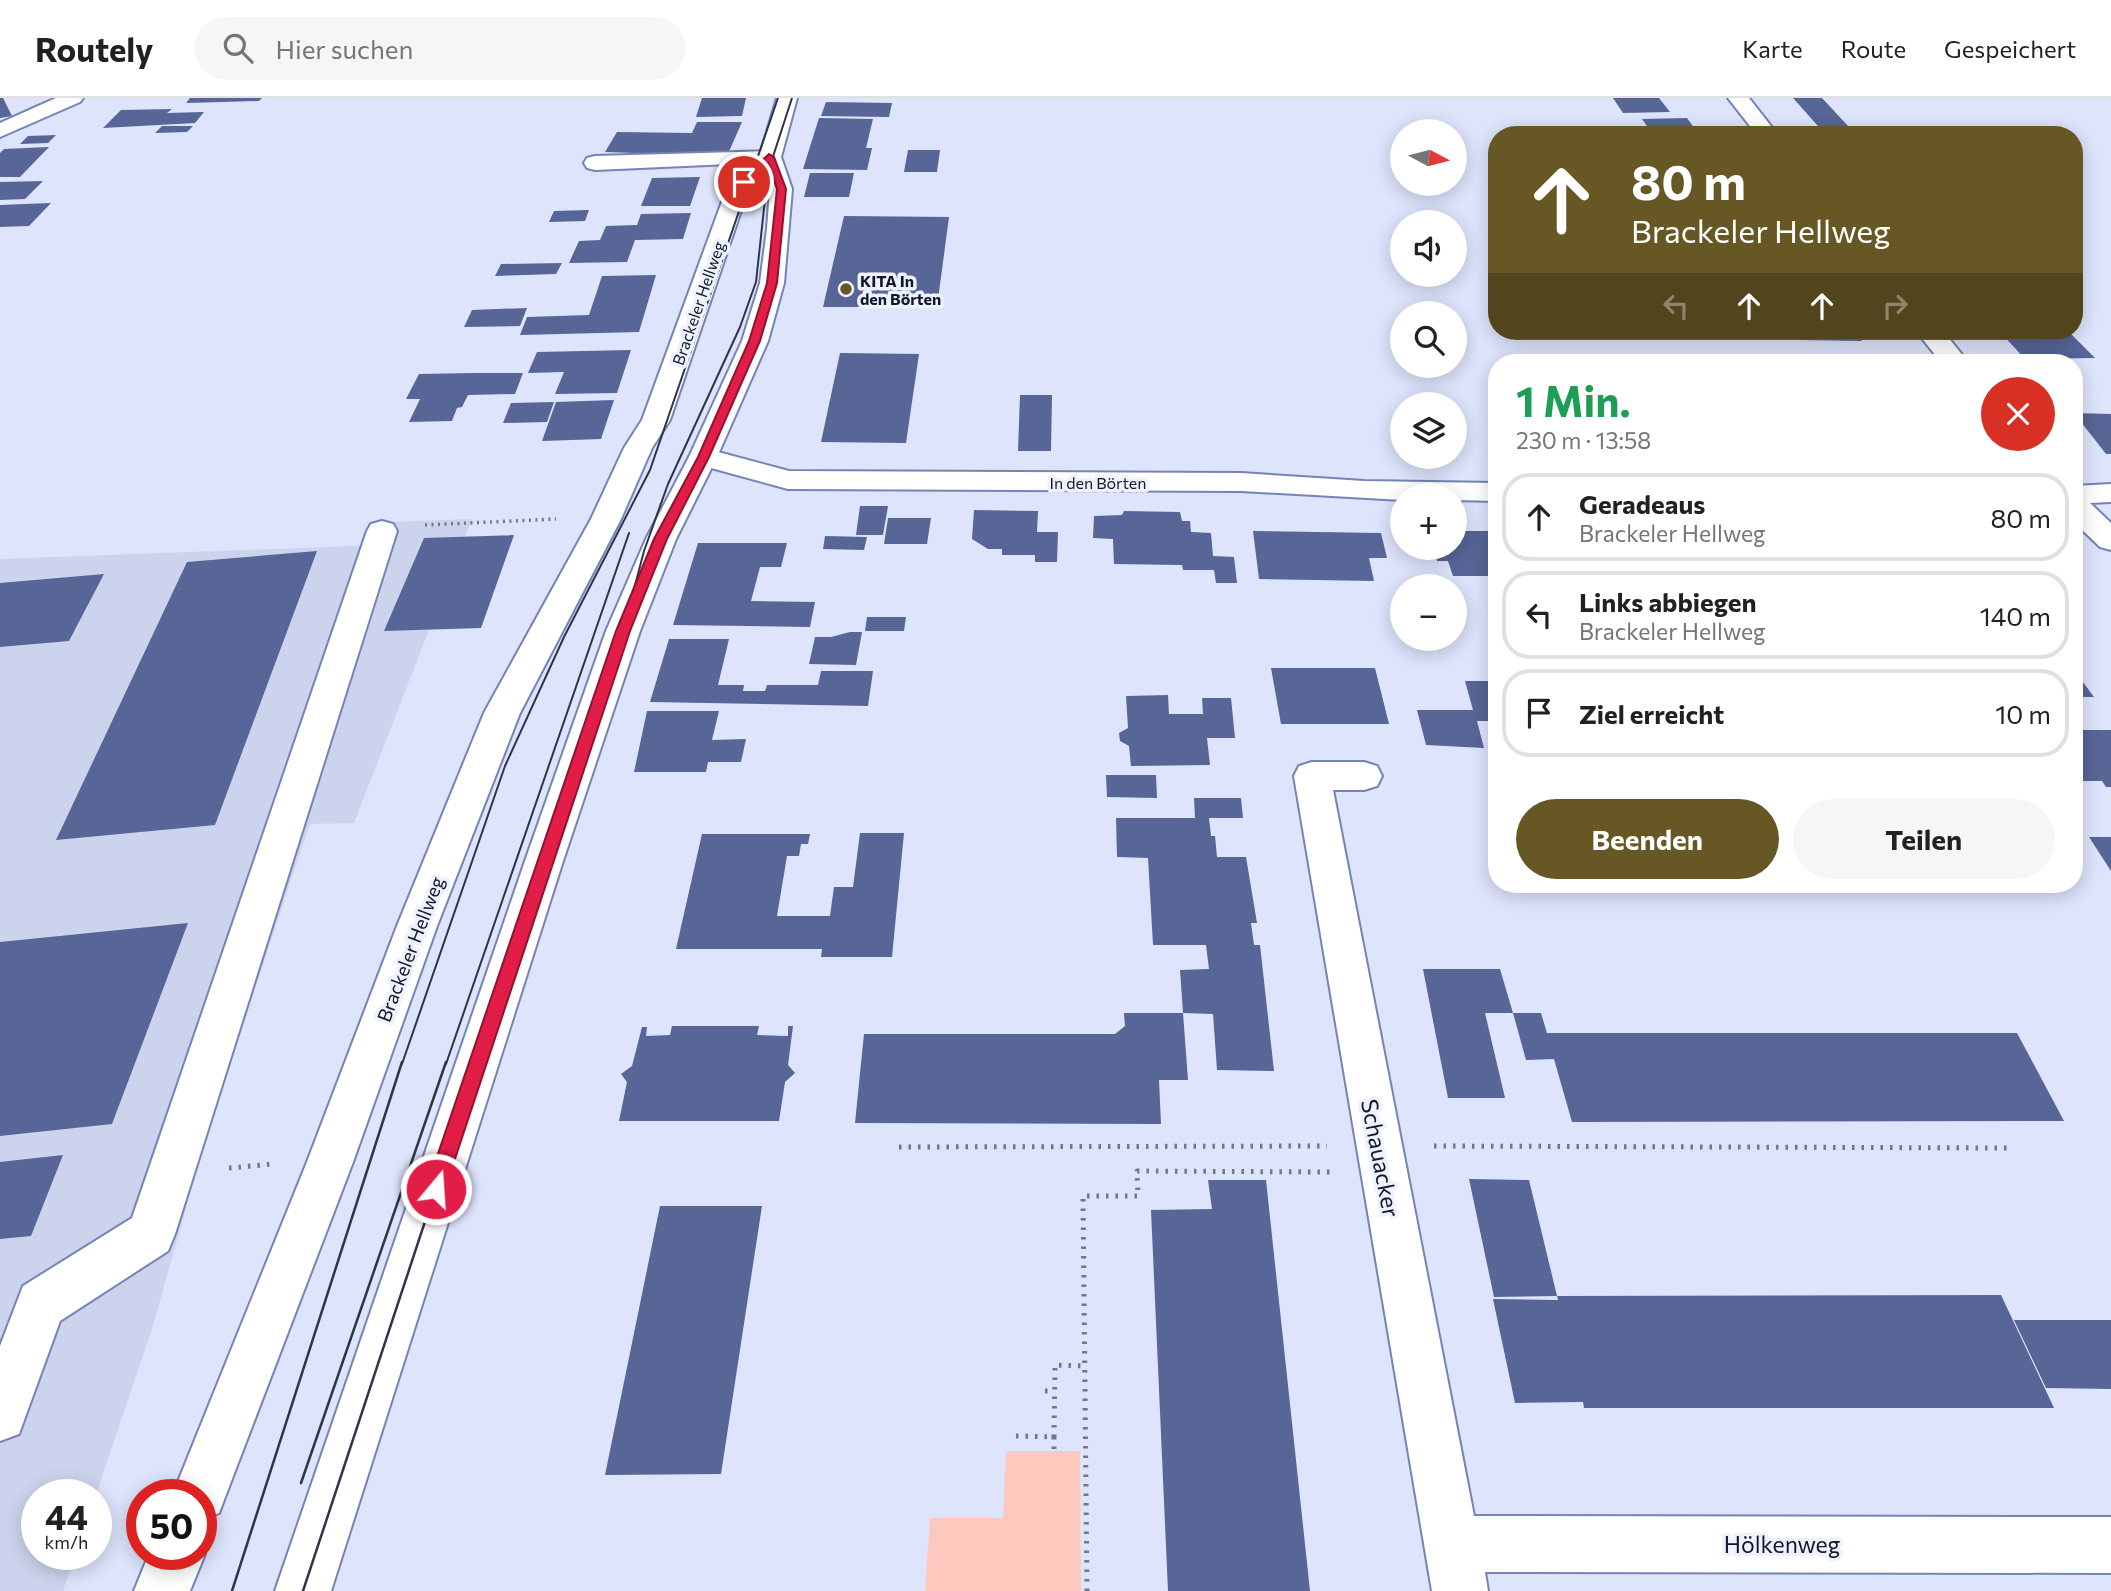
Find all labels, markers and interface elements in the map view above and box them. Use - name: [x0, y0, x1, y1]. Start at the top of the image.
- search box: [195, 17, 685, 80]
- text: Routely: [35, 28, 153, 69]
- icon: search: [219, 29, 257, 67]
- text: Hier suchen: [275, 33, 413, 64]
- text: Karte: [1742, 34, 1803, 63]
- text: Route: [1841, 34, 1906, 63]
- text: Gespeichert: [1944, 34, 2076, 63]
- north arrow: [1390, 119, 1466, 196]
- map controls: [1390, 119, 1467, 651]
- text: 80 m: [1631, 150, 1746, 210]
- pin: [714, 152, 774, 212]
- icon: ahead: [1516, 154, 1607, 245]
- icon: arrive: [725, 163, 763, 201]
- button: sound: [1390, 210, 1467, 287]
- text: Brackeler Hellweg: [1631, 210, 1891, 250]
- street label: Brackeler Hellweg: [668, 238, 728, 367]
- place label: KITA In den Börten: [860, 271, 941, 308]
- marker: KITA In den Börten: [838, 281, 854, 297]
- icon: left: [1657, 287, 1695, 325]
- icon: ahead: [1730, 287, 1768, 325]
- icon: ahead: [1803, 287, 1841, 325]
- icon: right: [1876, 287, 1914, 325]
- button: search: [1390, 301, 1467, 378]
- text: 1 Min.: [1516, 374, 1631, 426]
- button: close: [1981, 377, 2055, 451]
- button: layers: [1390, 392, 1467, 469]
- text: 230 m · 13:58: [1516, 426, 1651, 454]
- street label: In den Börten: [1050, 473, 1146, 492]
- button: +: [1390, 483, 1467, 560]
- text: Geradeaus: [1579, 488, 1705, 519]
- icon: ahead: [1520, 498, 1558, 536]
- text: 80 m: [1991, 502, 2051, 533]
- text: Brackeler Hellweg: [1579, 519, 1766, 547]
- button: −: [1390, 574, 1467, 651]
- text: Links abbiegen: [1579, 586, 1757, 617]
- icon: left: [1520, 596, 1558, 634]
- text: 140 m: [1980, 600, 2051, 631]
- text: Brackeler Hellweg: [1579, 617, 1766, 645]
- icon: arrive: [1520, 694, 1558, 732]
- text: Ziel erreicht: [1579, 698, 1724, 729]
- text: 10 m: [1995, 698, 2051, 729]
- button: Beenden: [1516, 799, 1779, 879]
- button: Teilen: [1793, 799, 2055, 879]
- street label: Brackeler Hellweg: [372, 873, 448, 1025]
- street label: Schauacker: [1356, 1097, 1406, 1219]
- position arrow: [399, 1152, 473, 1226]
- speed limit sign: 50: [126, 1479, 217, 1570]
- text: 44: [45, 1494, 88, 1537]
- street label: Hölkenweg: [1724, 1530, 1840, 1558]
- text: km/h: [45, 1531, 88, 1553]

